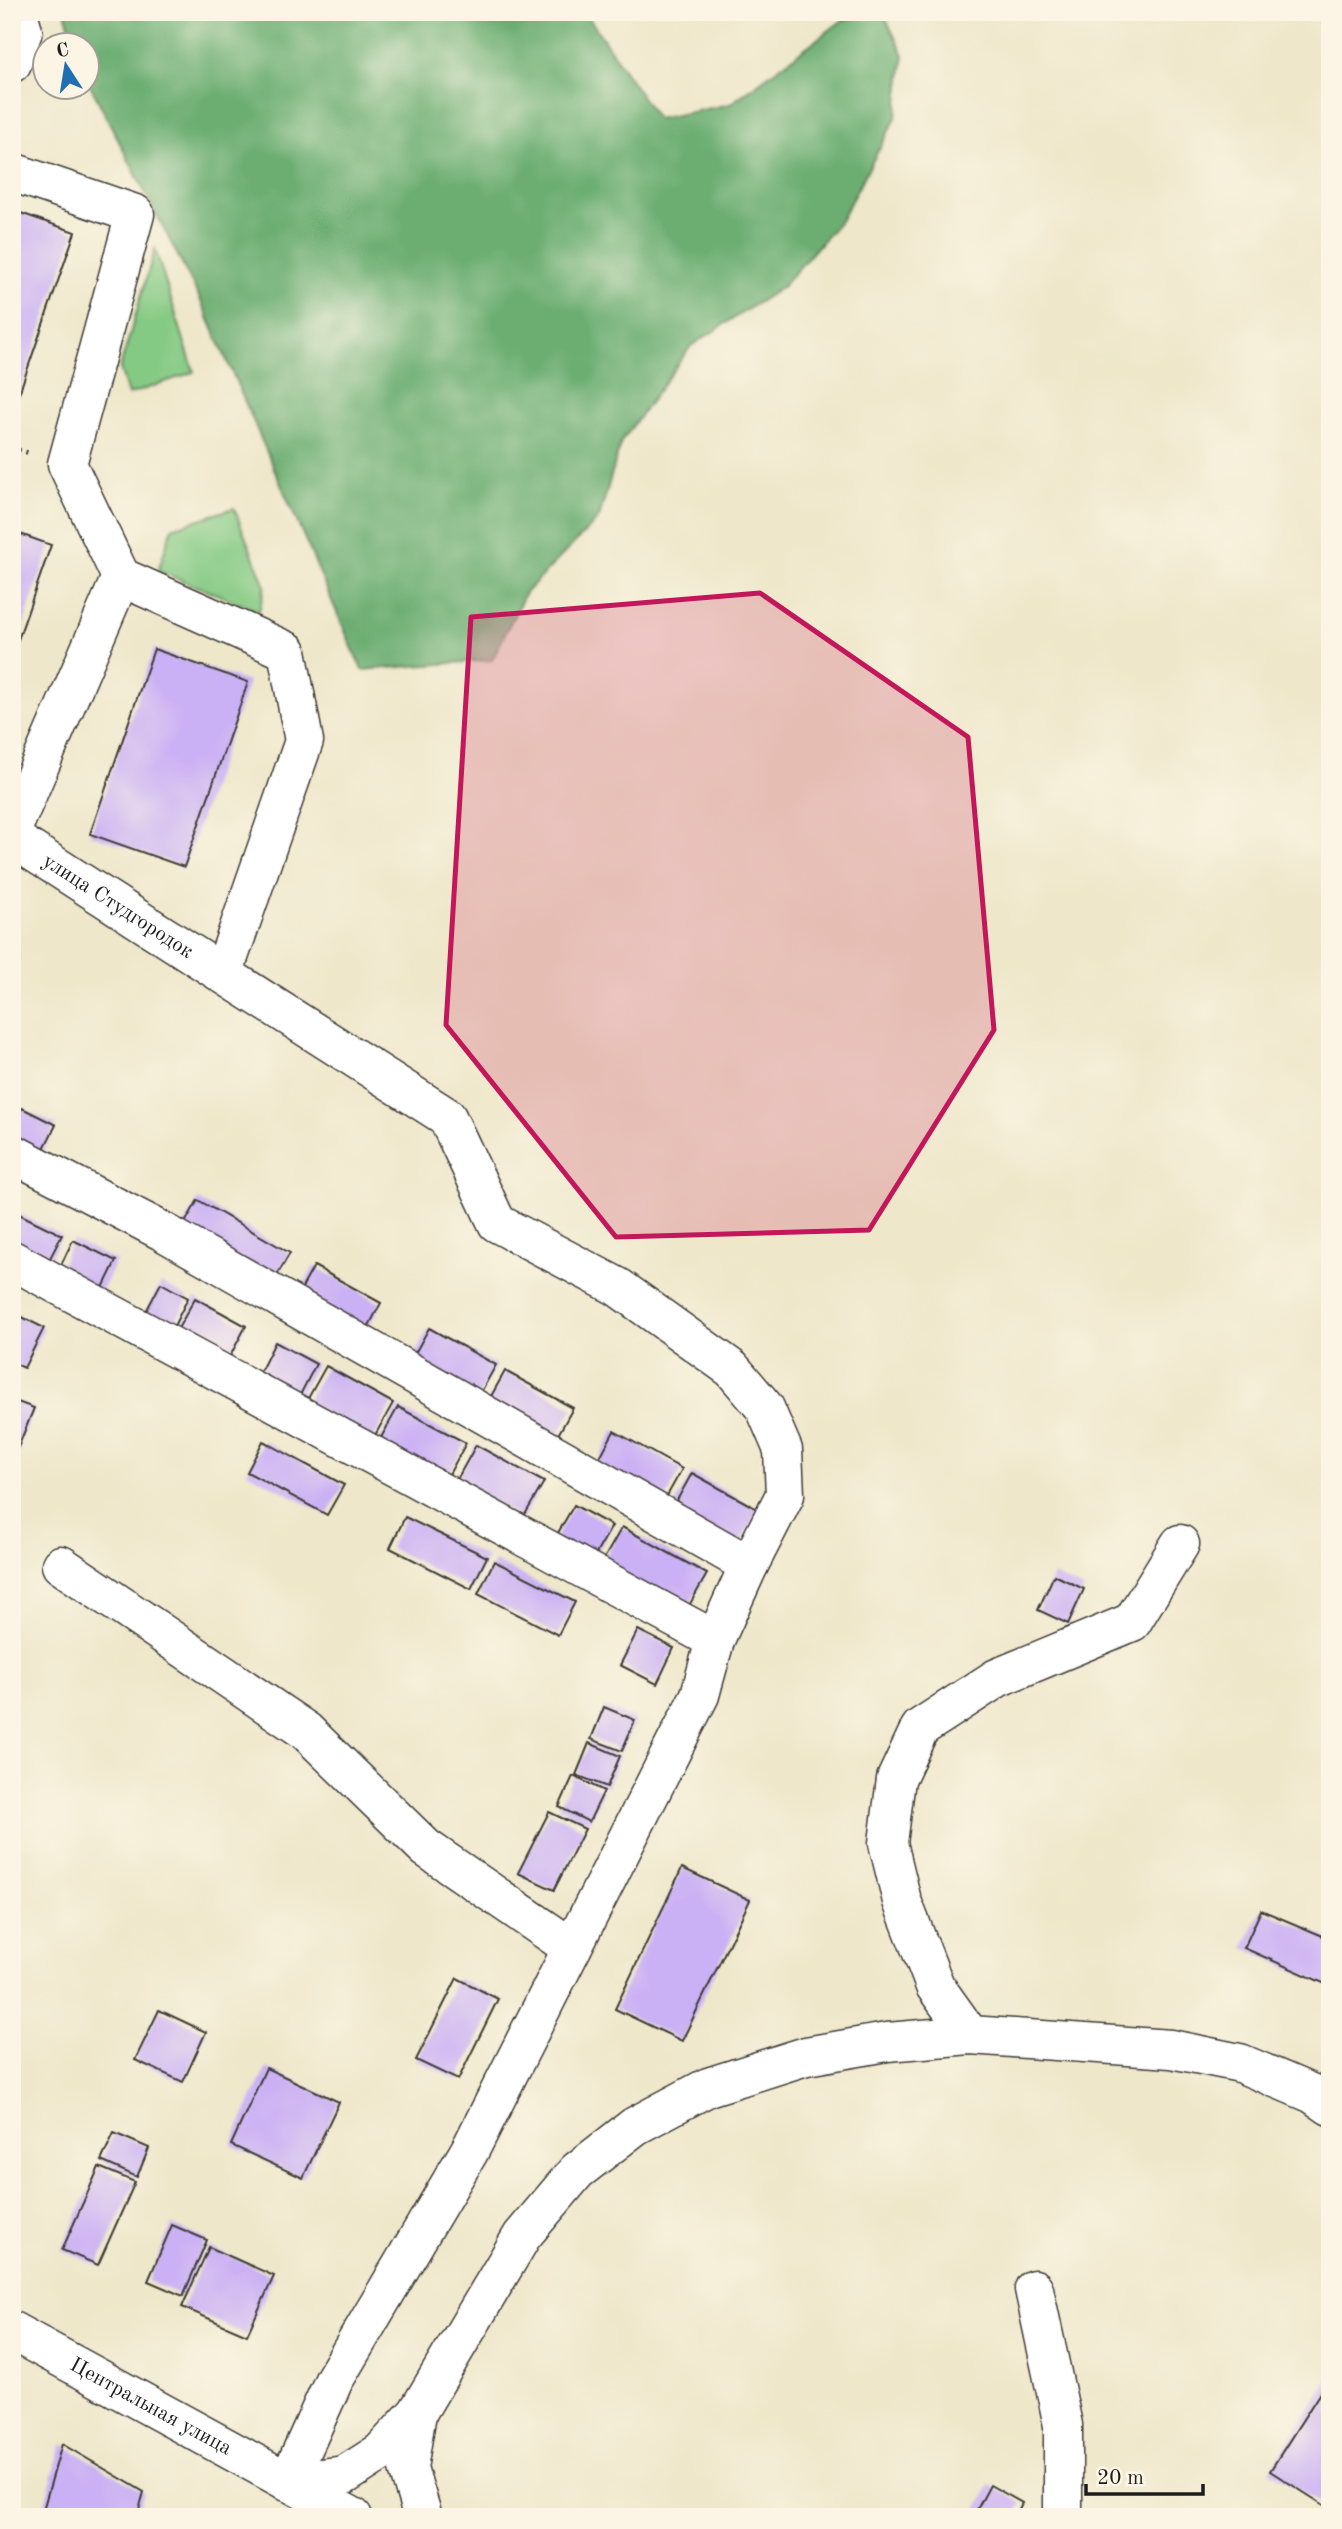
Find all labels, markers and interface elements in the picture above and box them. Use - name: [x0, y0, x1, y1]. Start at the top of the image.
- north arrow: [32, 32, 102, 102]
- text: С: [55, 41, 71, 62]
- street label: улица Студгородок: [39, 850, 197, 963]
- street label: Центральная улица: [66, 2354, 235, 2459]
- scale bar: [1086, 2452, 1204, 2496]
- text: 20 m: [1097, 2468, 1144, 2489]

